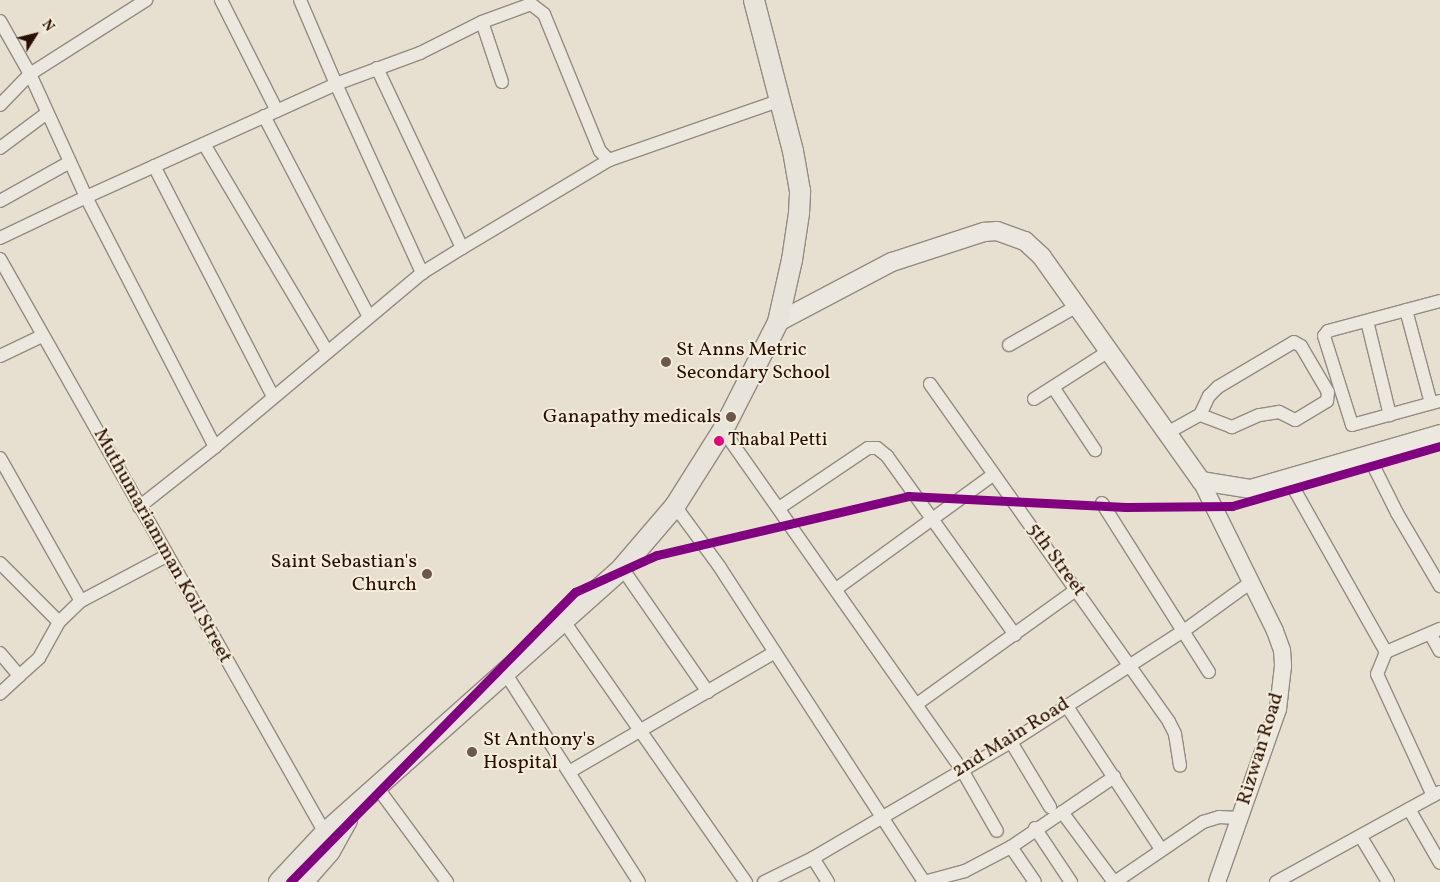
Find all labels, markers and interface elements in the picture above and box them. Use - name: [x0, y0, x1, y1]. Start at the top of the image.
- north arrow: [10, 10, 60, 60]
- text: N: [37, 16, 58, 36]
- place label: St Anns Metric Secondary School: [676, 339, 831, 386]
- marker: St Anns Metric Secondary School: [660, 356, 672, 368]
- place label: Ganapathy medicals: [543, 405, 721, 429]
- marker: Ganapathy medicals: [725, 411, 737, 423]
- street label: Muthumariamman Koil Street: [87, 424, 237, 668]
- place label: Thabal Petti: [728, 430, 827, 452]
- marker: Thabal Petti: [714, 436, 724, 446]
- street label: 5th Street: [1021, 519, 1091, 601]
- place label: Saint Sebastian's Church: [271, 550, 417, 597]
- marker: Saint Sebastian's Church: [421, 568, 433, 580]
- street label: Rizwan Road: [1233, 690, 1289, 808]
- street label: 2nd Main Road: [948, 692, 1074, 784]
- place label: St Anthony's Hospital: [483, 728, 595, 775]
- marker: St Anthony's Hospital: [465, 745, 479, 759]

